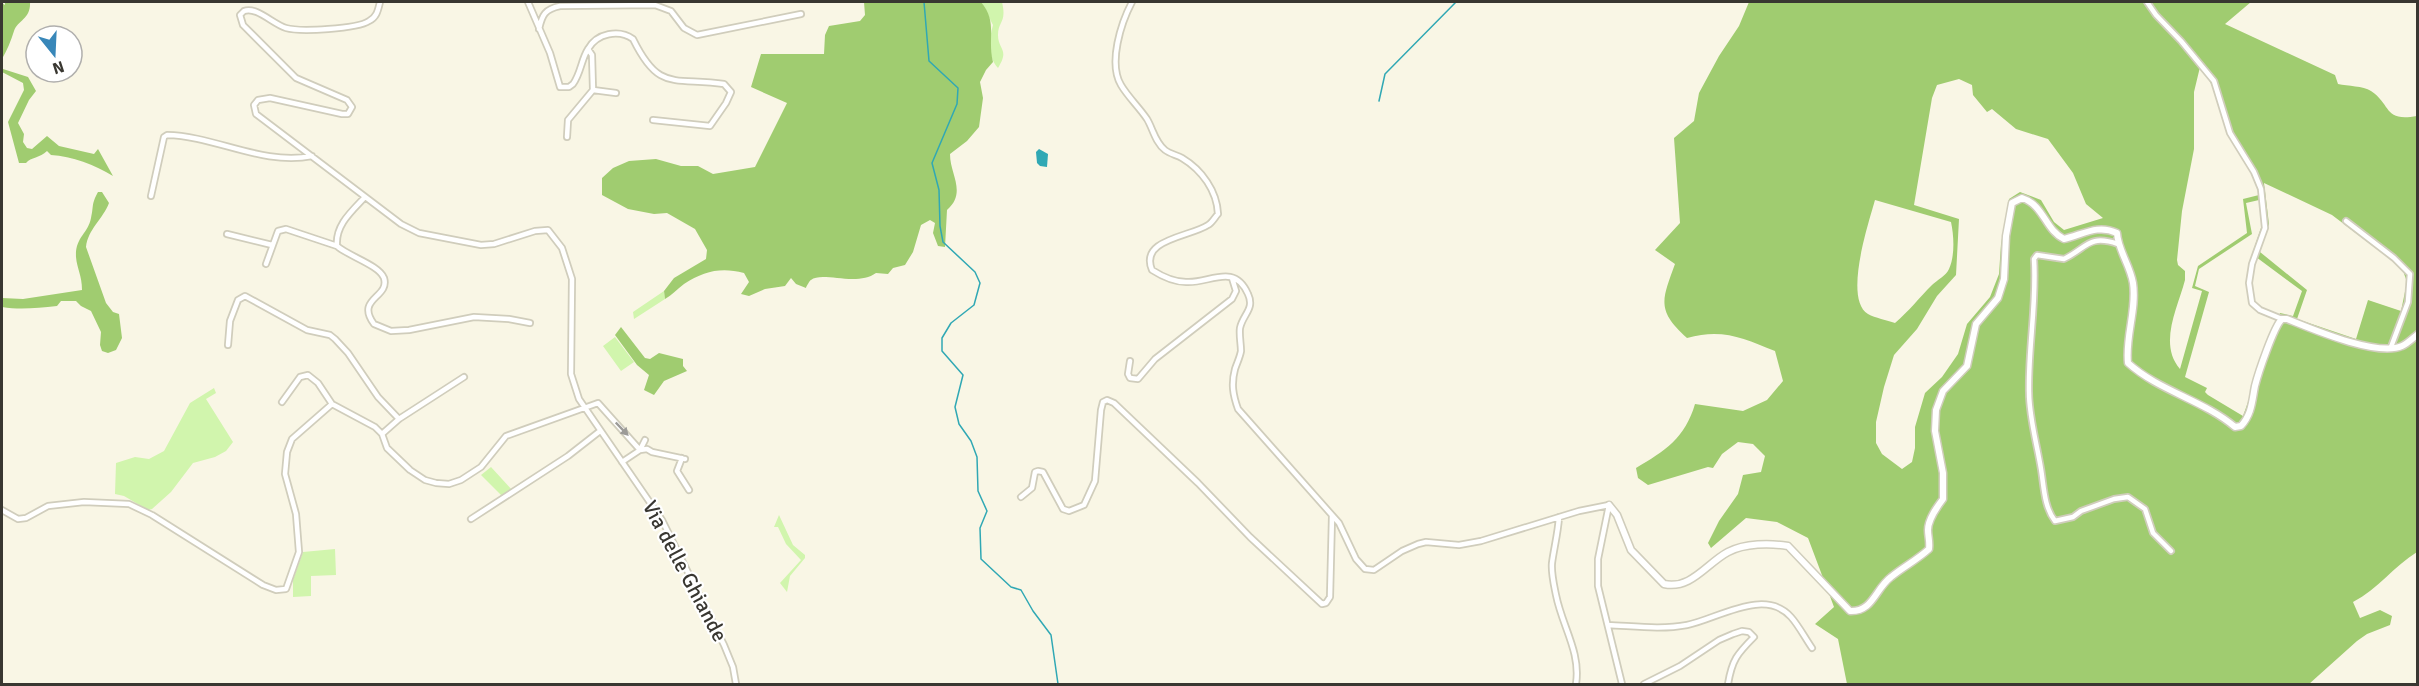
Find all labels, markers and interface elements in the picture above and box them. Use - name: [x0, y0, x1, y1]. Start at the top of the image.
- north arrow: [24, 24, 84, 84]
- text: N: [50, 56, 67, 79]
- one-way arrow: [614, 422, 628, 436]
- street label: Via delle Ghiande: [637, 496, 733, 646]

